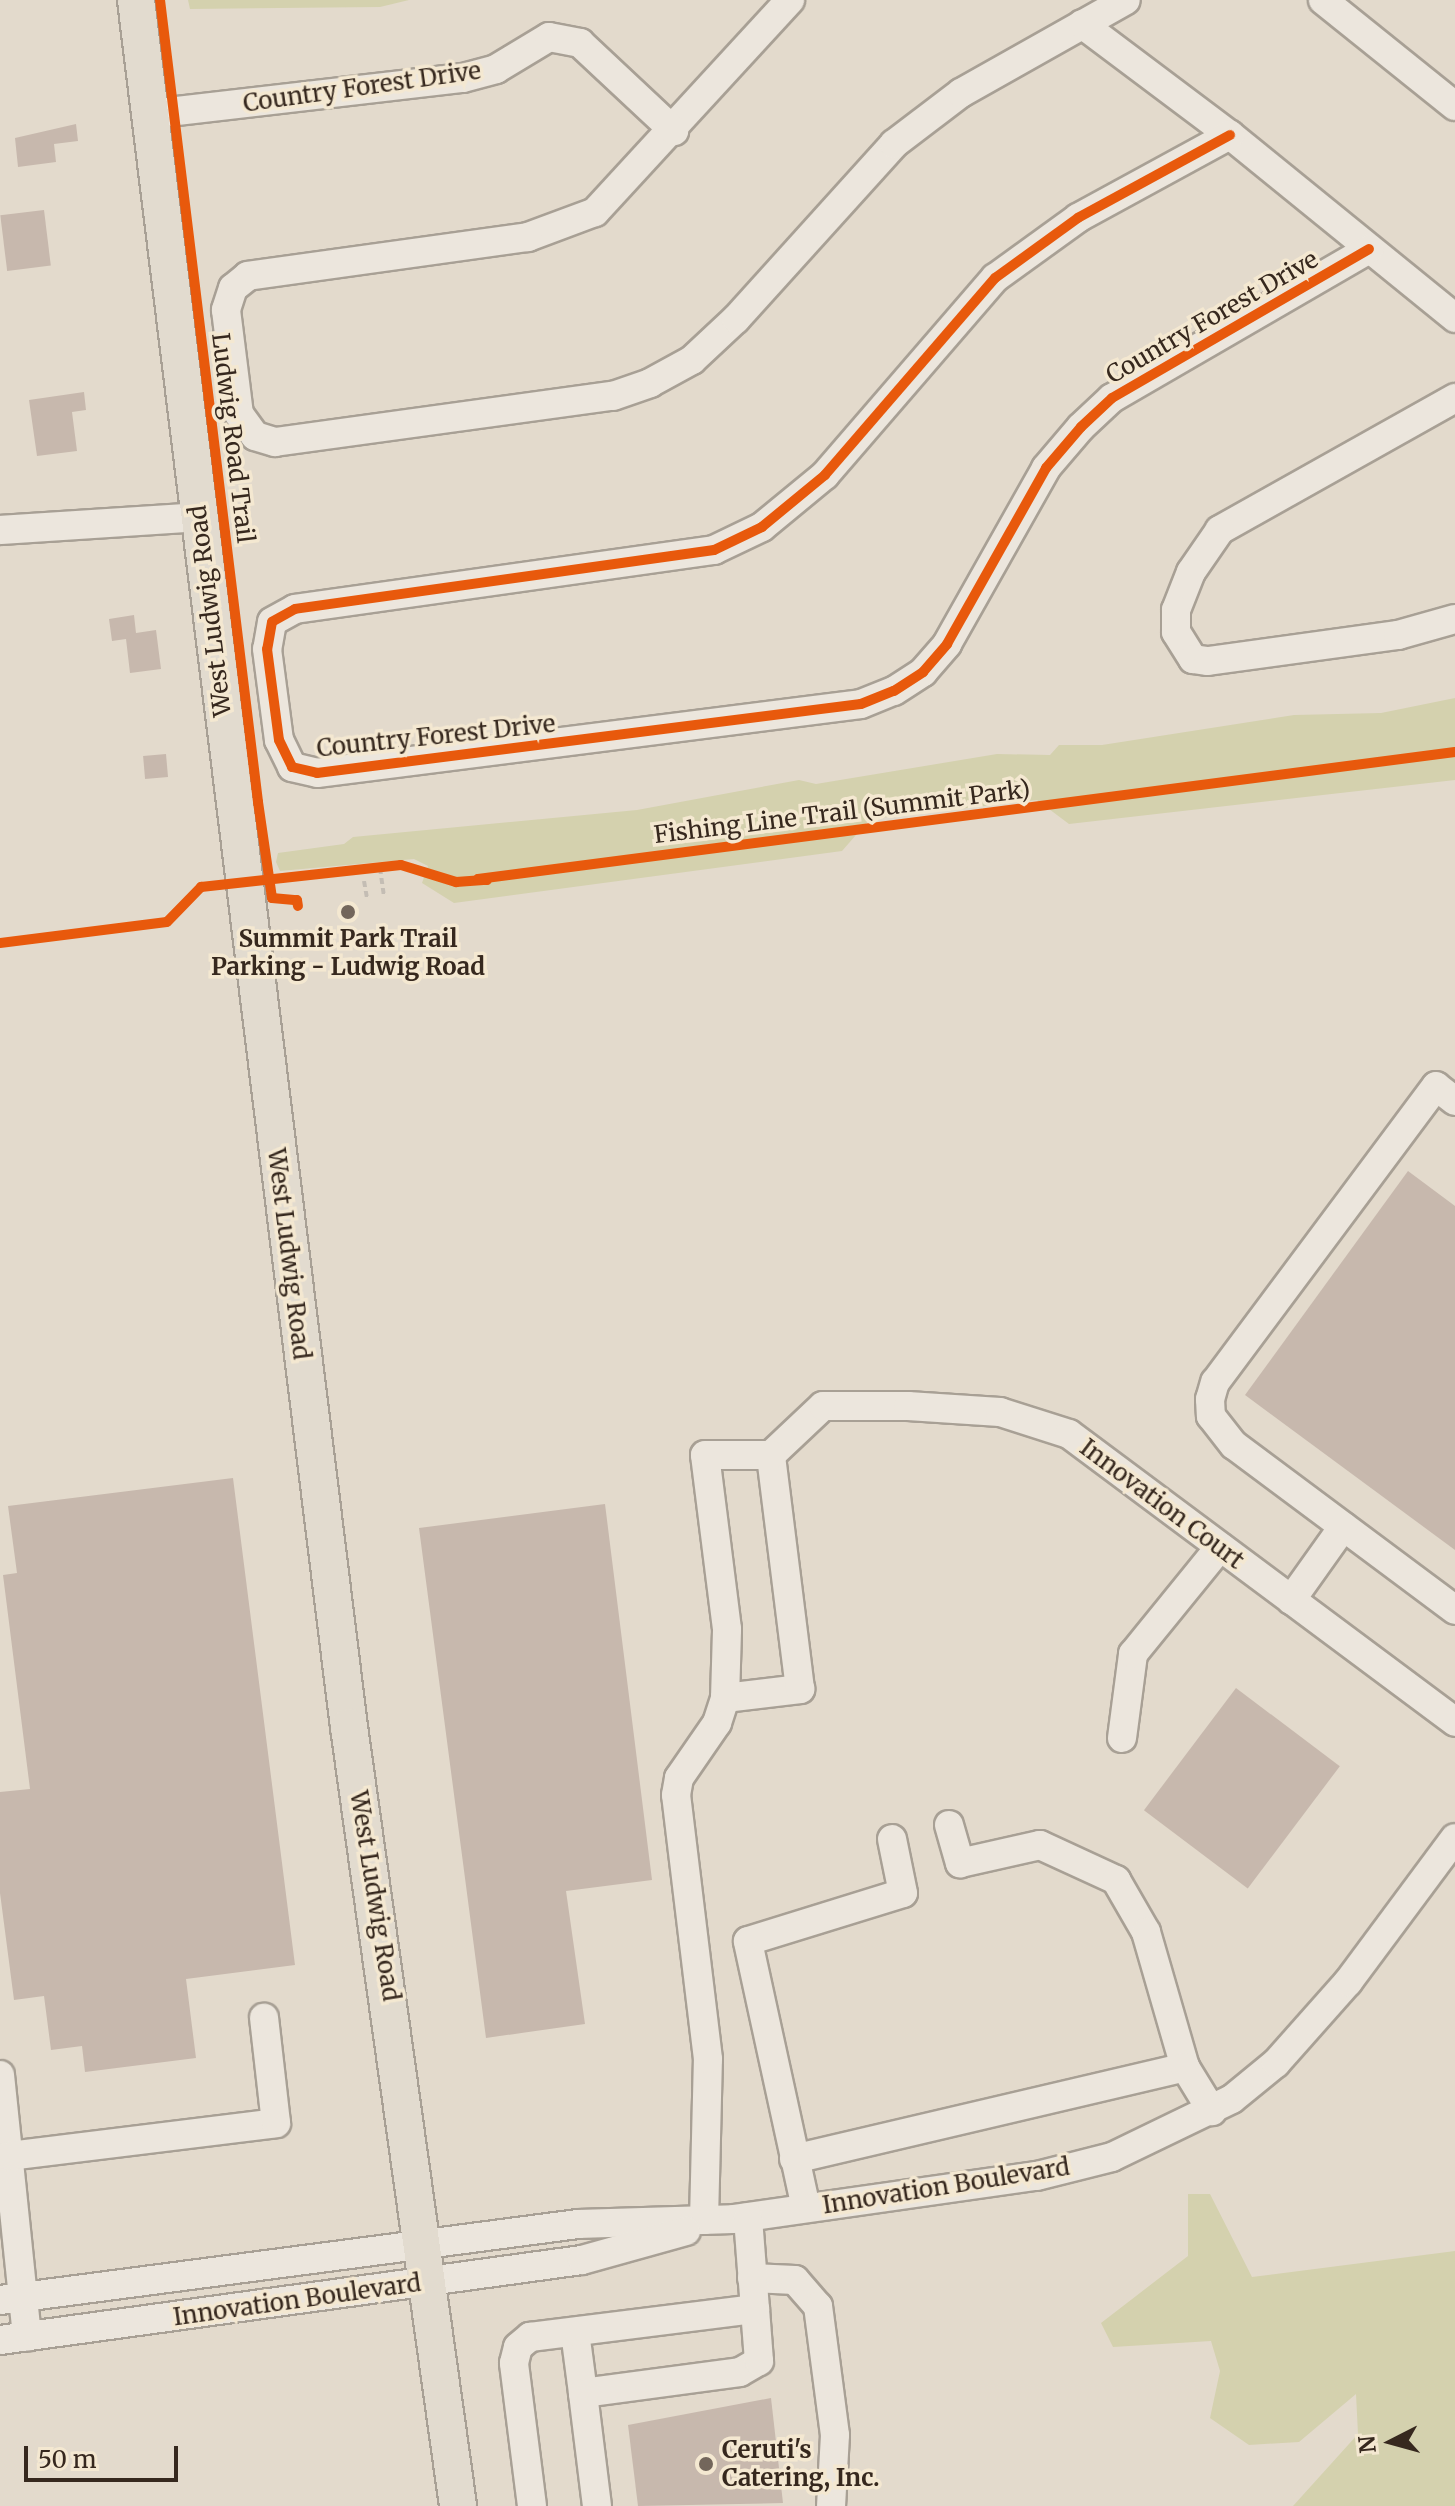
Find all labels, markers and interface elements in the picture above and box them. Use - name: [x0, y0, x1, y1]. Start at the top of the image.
- street label: Country Forest Drive: [241, 56, 483, 118]
- street label: Country Forest Drive: [1101, 245, 1323, 389]
- street label: Ludwig Road Trail: [206, 331, 260, 545]
- street label: West Ludwig Road: [183, 504, 237, 718]
- street label: Country Forest Drive: [315, 709, 557, 763]
- street label: Fishing Line Trail (Summit Park): [652, 775, 1032, 849]
- marker: Summit Park Trail Parking - Ludwig Road: [339, 903, 357, 921]
- place label: Summit Park Trail Parking - Ludwig Road: [211, 925, 485, 981]
- street label: West Ludwig Road: [262, 1147, 316, 1361]
- street label: Innovation Court: [1074, 1433, 1250, 1575]
- street label: West Ludwig Road: [344, 1789, 406, 2003]
- street label: Innovation Boulevard: [820, 2152, 1072, 2220]
- street label: Innovation Boulevard: [171, 2268, 423, 2332]
- north arrow: [1351, 2402, 1431, 2482]
- scale bar: [28, 2430, 182, 2480]
- text: N: [1352, 2434, 1382, 2455]
- place label: Ceruti's Catering, Inc.: [722, 2436, 880, 2492]
- text: 50 m: [38, 2444, 97, 2475]
- marker: Ceruti's Catering, Inc.: [697, 2455, 715, 2473]

